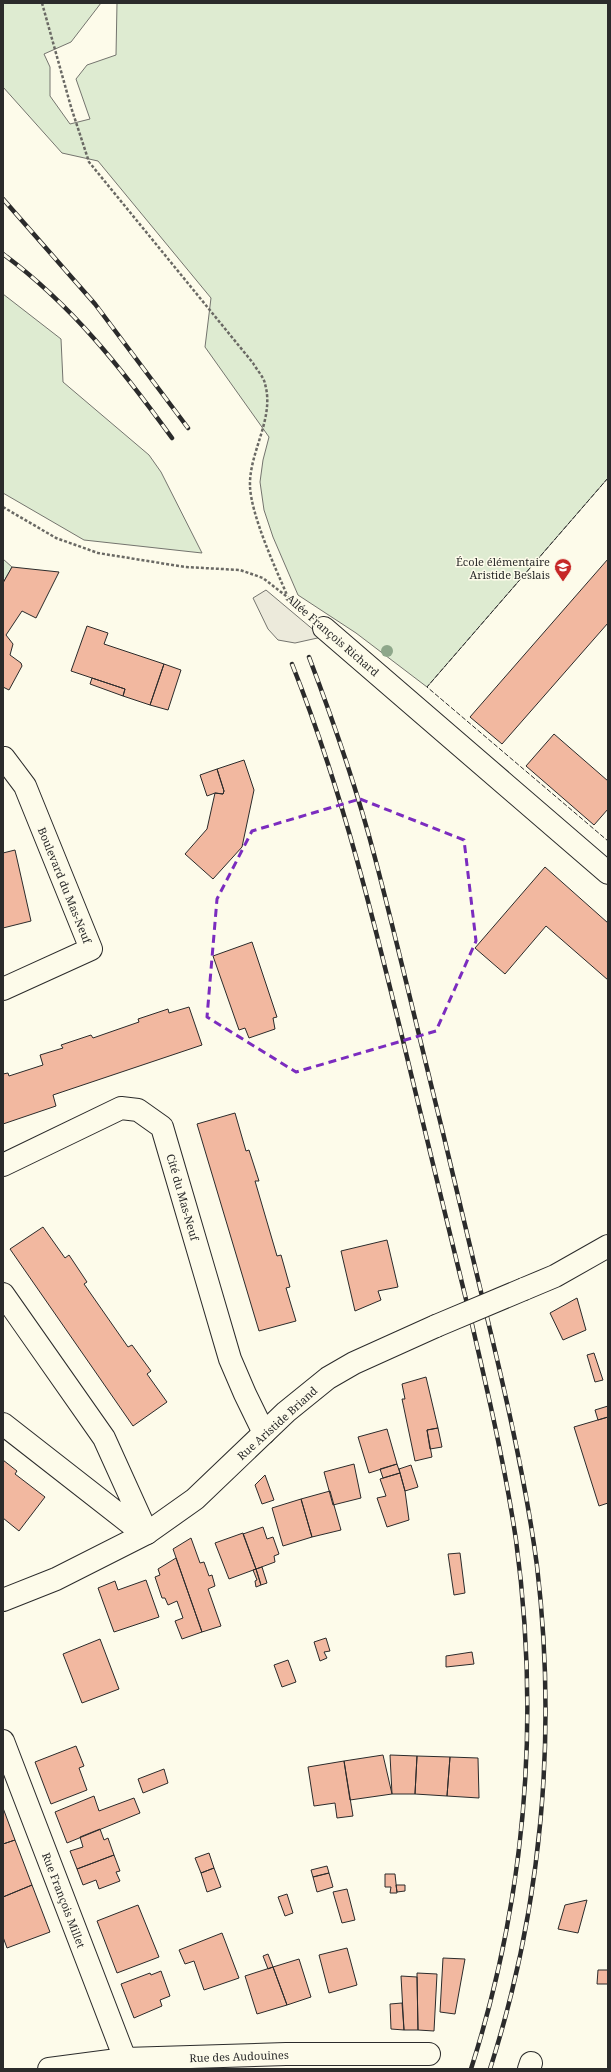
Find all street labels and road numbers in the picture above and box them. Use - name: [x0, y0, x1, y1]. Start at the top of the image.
- street label: Allée François Richard: [283, 591, 383, 680]
- street label: Boulevard du Mas-Neuf: [35, 825, 96, 946]
- street label: Cité du Mas-Neuf: [163, 1152, 203, 1243]
- street label: Rue Aristide Briand: [234, 1383, 321, 1463]
- street label: Rue François Millet: [39, 1850, 89, 1950]
- street label: Rue des Audouines: [189, 2047, 289, 2065]

